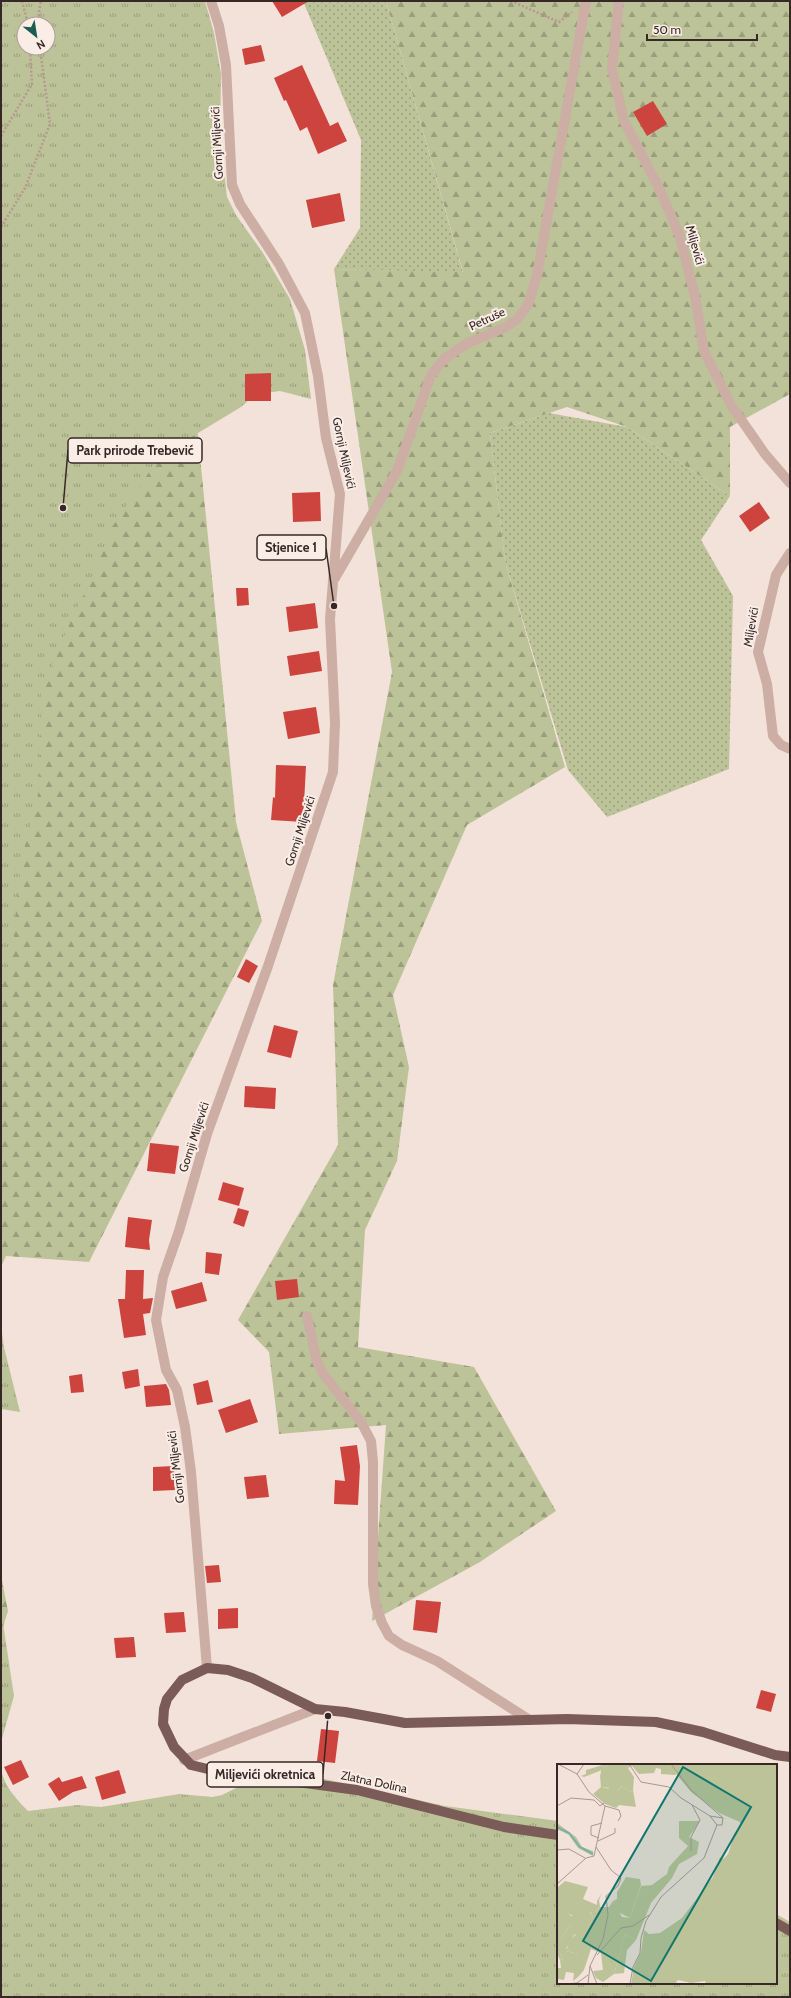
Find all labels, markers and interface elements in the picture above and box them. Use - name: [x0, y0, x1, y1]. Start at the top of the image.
- north arrow: [16, 16, 56, 56]
- scale bar: [647, 16, 757, 42]
- text: 50 m: [653, 22, 681, 37]
- text: N: [34, 37, 48, 53]
- street label: Gornji Miljevići: [207, 106, 226, 180]
- street label: Miljevići: [683, 224, 708, 266]
- street label: Petruše: [466, 304, 507, 333]
- street label: Gornji Miljevići: [330, 416, 359, 490]
- callout: Park prirode Trebević: [68, 438, 202, 463]
- text: Park prirode Trebević: [76, 442, 194, 458]
- callout: Stjenice 1: [257, 535, 326, 560]
- text: Stjenice 1: [265, 539, 317, 555]
- street label: Miljevići: [740, 606, 761, 648]
- street label: Gornji Miljevići: [281, 794, 318, 868]
- street label: Gornji Miljevići: [175, 1100, 212, 1174]
- street label: Gornji Miljevići: [164, 1430, 187, 1504]
- callout: Miljevići okretnica: [207, 1762, 323, 1787]
- inset map: [557, 1764, 777, 1984]
- text: Miljevići okretnica: [215, 1766, 316, 1782]
- street label: Zlatna Dolina: [340, 1767, 409, 1796]

